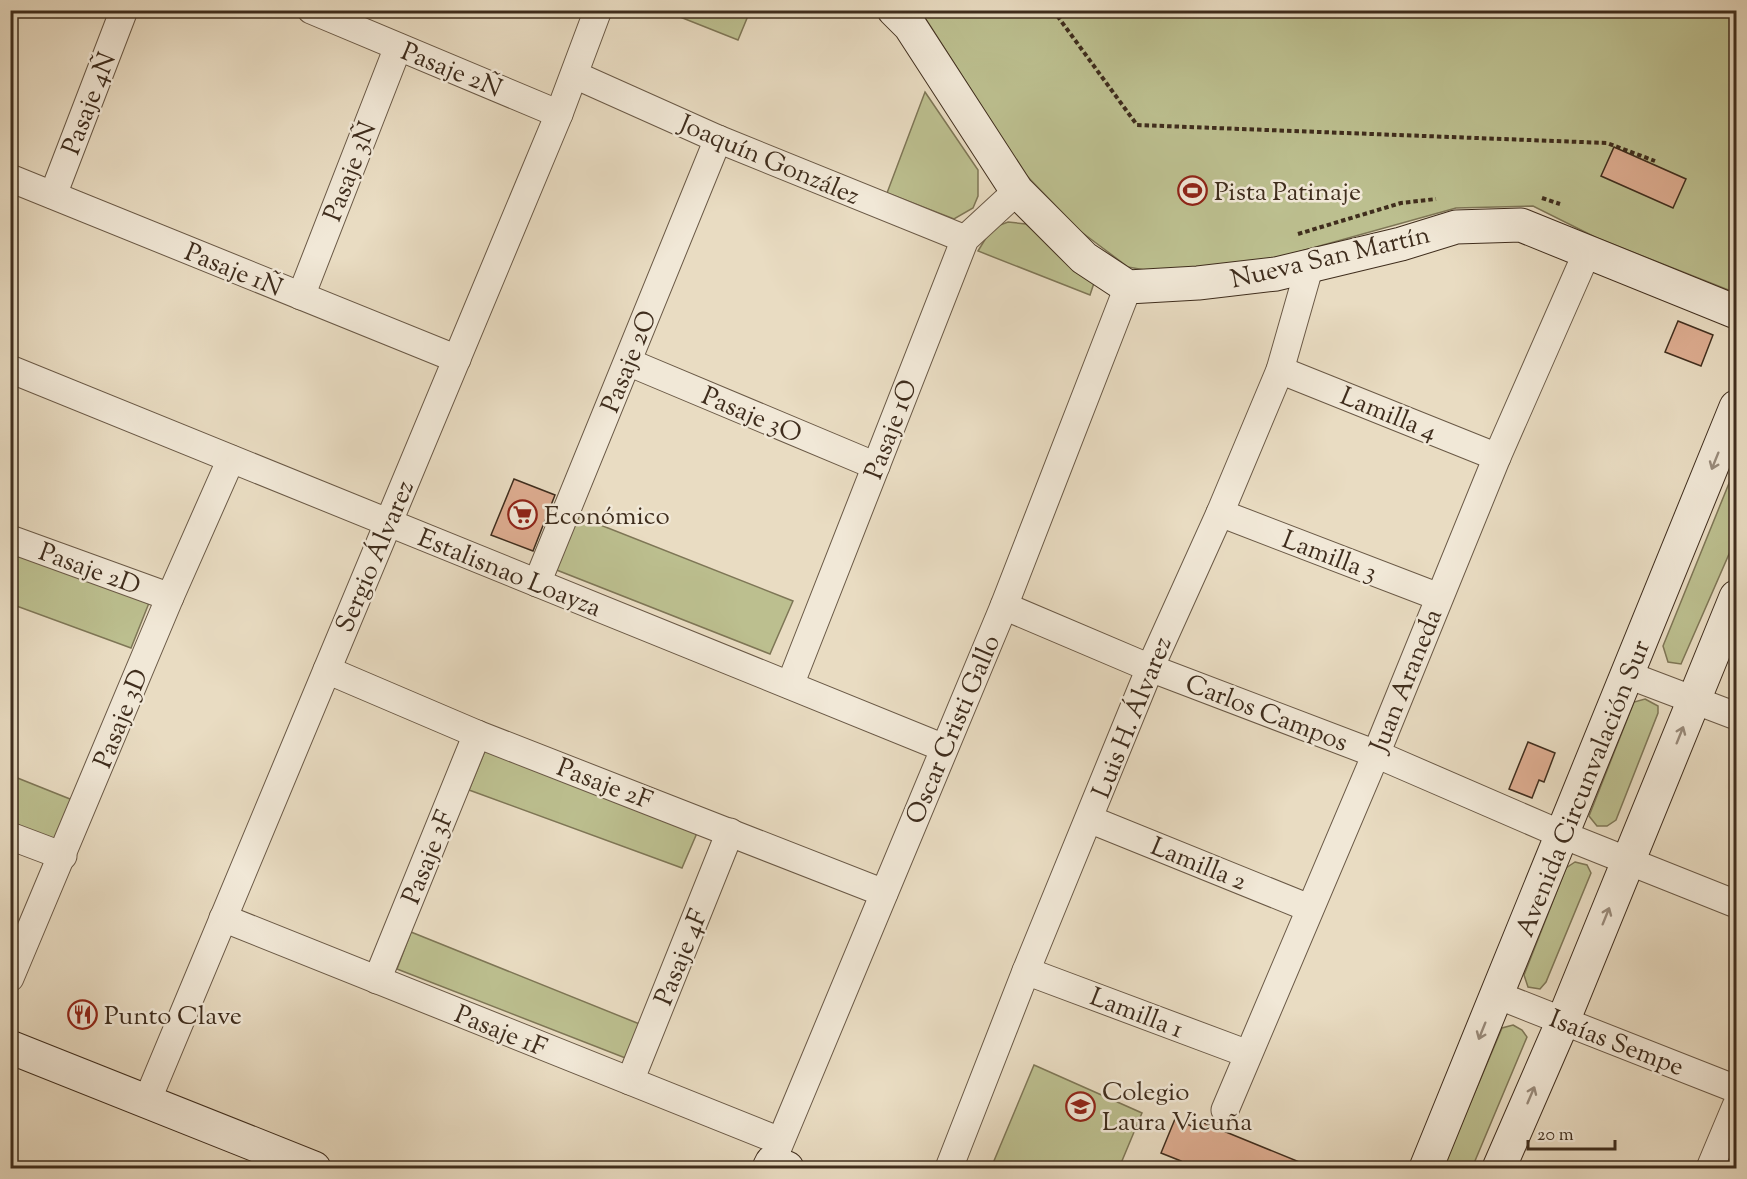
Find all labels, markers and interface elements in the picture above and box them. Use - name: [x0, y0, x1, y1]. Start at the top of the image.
- street label: Pasaje 2Ñ: [395, 34, 507, 108]
- street label: Pasaje 4Ñ: [54, 47, 127, 160]
- street label: Joaquín González: [671, 106, 865, 216]
- street label: Pasaje 3Ñ: [315, 117, 387, 227]
- sports icon: Pista Patinaje: [1177, 175, 1209, 207]
- place label: Pista Patinaje: [1214, 175, 1361, 212]
- street label: Nueva San Martín: [1227, 217, 1434, 299]
- street label: Pasaje 1Ñ: [179, 235, 288, 308]
- street label: Pasaje 2O: [593, 305, 668, 419]
- street label: Pasaje 1O: [856, 375, 928, 485]
- street label: Pasaje 3O: [695, 379, 807, 454]
- street label: Lamilla 4: [1334, 379, 1442, 452]
- one-way arrow: [1709, 451, 1720, 470]
- street label: Sergio Álvarez: [328, 475, 425, 639]
- supermarket icon: Económico: [507, 499, 539, 531]
- place label: Económico: [544, 499, 670, 536]
- street label: Estalisnao Loayza: [412, 521, 606, 628]
- street label: Lamilla 3: [1276, 522, 1382, 592]
- street label: Pasaje 2D: [33, 535, 145, 606]
- street label: Juan Araneda: [1361, 604, 1453, 760]
- street label: Oscar Cristi Gallo: [898, 630, 1011, 830]
- street label: Luis H. Álvarez: [1084, 631, 1183, 804]
- street label: Avenida Circunvalación Sur: [1508, 635, 1661, 943]
- street label: Pasaje 3D: [86, 664, 159, 774]
- street label: Carlos Campos: [1179, 666, 1353, 762]
- one-way arrow: [1675, 726, 1686, 745]
- street label: Pasaje 2F: [551, 750, 657, 820]
- street label: Pasaje 3F: [394, 806, 465, 910]
- street label: Lamilla 2: [1144, 829, 1252, 901]
- street label: Pasaje 4F: [646, 904, 718, 1012]
- one-way arrow: [1601, 907, 1612, 925]
- street label: Lamilla 1: [1084, 980, 1188, 1049]
- street label: Pasaje 1F: [448, 997, 552, 1068]
- restaurant icon: Punto Clave: [67, 999, 99, 1031]
- place label: Punto Clave: [104, 999, 242, 1036]
- street label: Isaías Sempe: [1544, 1002, 1689, 1087]
- one-way arrow: [1476, 1021, 1487, 1039]
- place label: Colegio Laura Vicuña: [1102, 1075, 1252, 1142]
- one-way arrow: [1525, 1087, 1537, 1105]
- school or university icon: Colegio Laura Vicuña: [1065, 1090, 1097, 1122]
- scale bar: [1528, 1113, 1615, 1151]
- text: 20 m: [1537, 1123, 1574, 1149]

